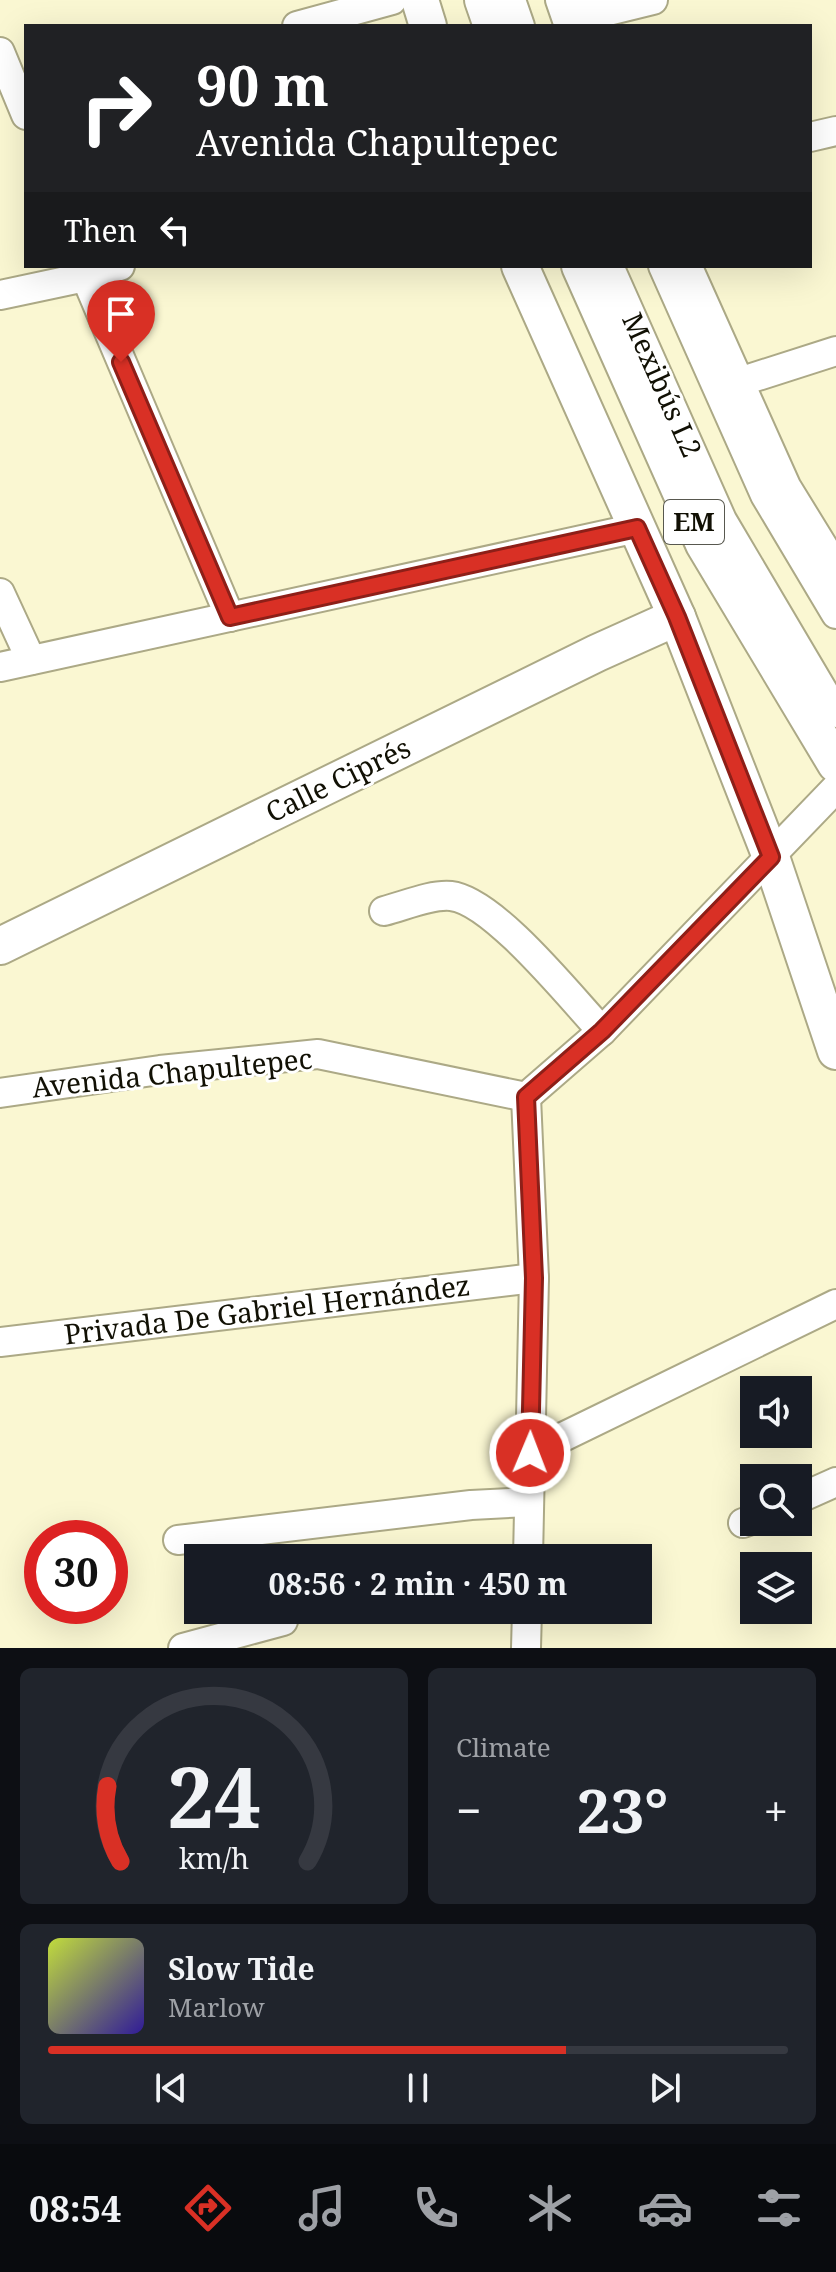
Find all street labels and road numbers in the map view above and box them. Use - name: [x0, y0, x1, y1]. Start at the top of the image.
- street label: Mexibús L2: [614, 306, 712, 463]
- road number: EM: [664, 500, 724, 544]
- street label: Calle Ciprés: [259, 728, 416, 831]
- street label: Avenida Chapultepec: [30, 1038, 314, 1106]
- street label: Privada De Gabriel Hernández: [62, 1265, 472, 1353]

